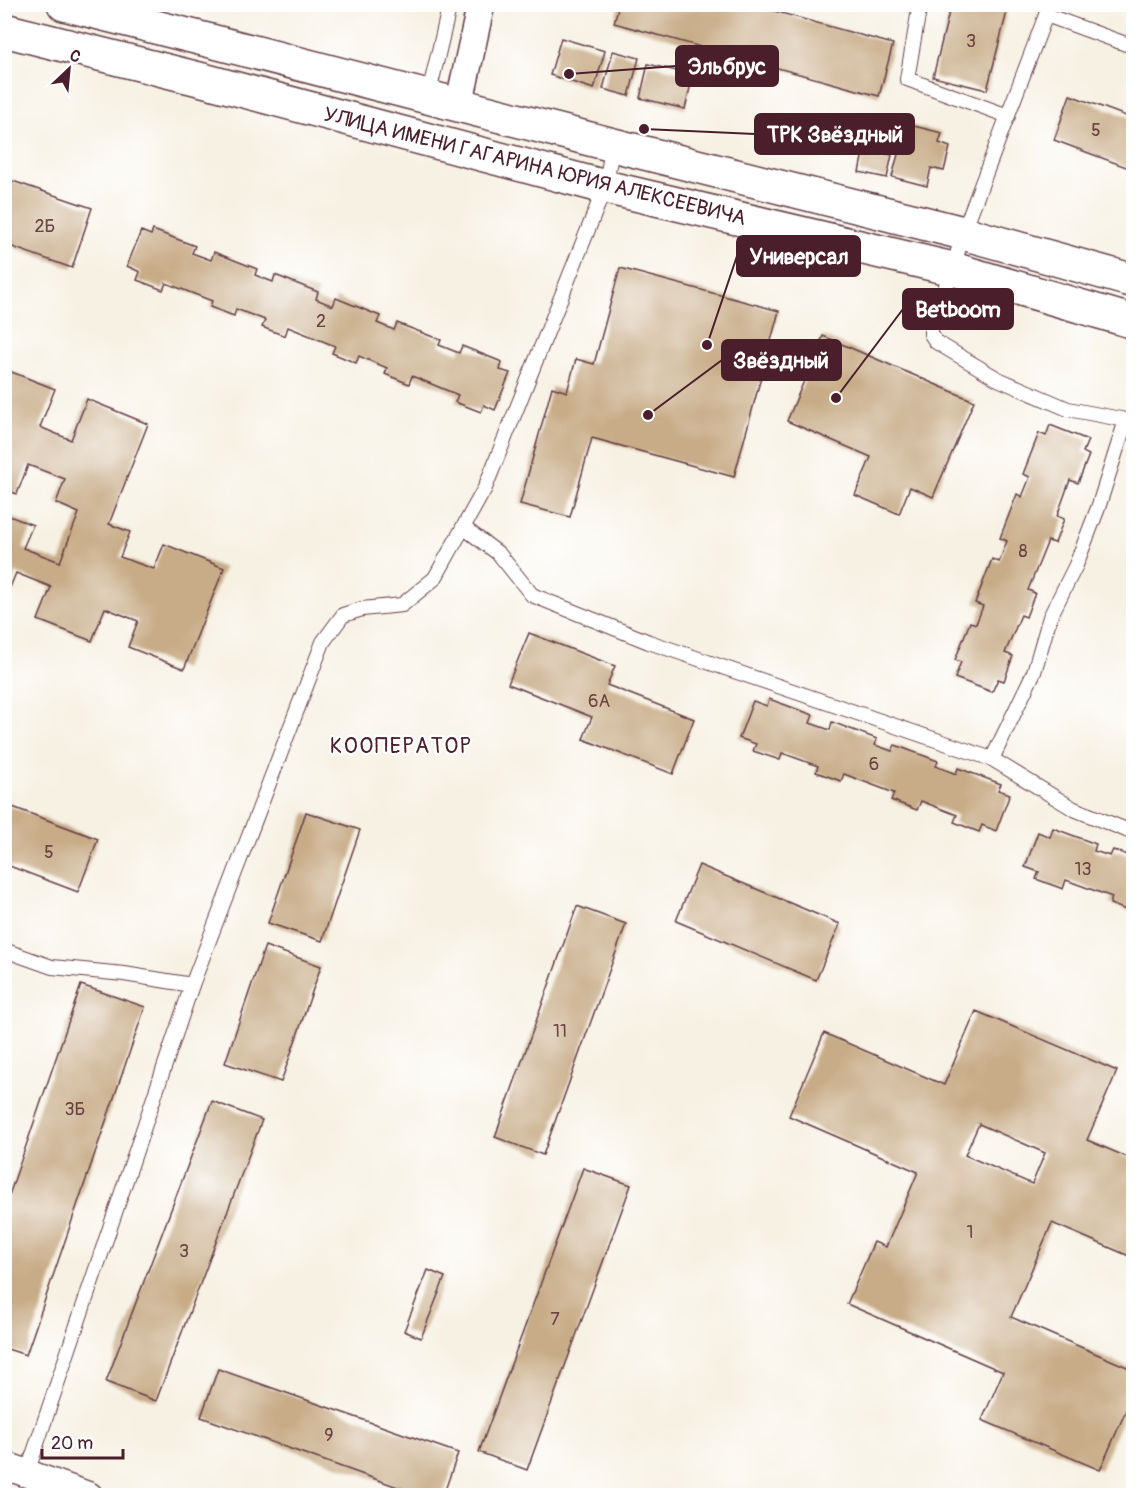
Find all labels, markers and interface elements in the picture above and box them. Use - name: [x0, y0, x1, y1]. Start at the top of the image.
- house number: 3: [966, 30, 976, 53]
- north arrow: [39, 39, 99, 99]
- text: С: [66, 45, 84, 68]
- callout: Эльбрус: [676, 46, 778, 86]
- text: Эльбрус: [688, 53, 766, 81]
- street label: УЛИЦА ИМЕНИ ГАГАРИНА ЮРИЯ АЛЕКСЕЕВИЧА: [321, 101, 749, 232]
- callout: ТРК Звёздный: [755, 114, 914, 154]
- house number: 5: [1091, 119, 1101, 142]
- text: ТРК Звёздный: [766, 121, 903, 149]
- house number: 2Б: [35, 215, 55, 238]
- callout: Универсал: [737, 236, 860, 276]
- text: Универсал: [749, 243, 849, 271]
- callout: Betboom: [903, 289, 1013, 329]
- text: Betboom: [915, 296, 1001, 324]
- house number: 2: [316, 310, 326, 333]
- callout: Звёздный: [722, 340, 841, 380]
- text: Звёздный: [733, 347, 829, 375]
- house number: 8: [1018, 540, 1028, 563]
- house number: 6А: [588, 690, 610, 713]
- district label: КООПЕРАТОР: [330, 732, 472, 760]
- house number: 6: [869, 753, 879, 776]
- house number: 5: [44, 841, 54, 864]
- house number: 13: [1074, 858, 1092, 881]
- house number: 11: [553, 1020, 567, 1043]
- house number: 3Б: [65, 1098, 85, 1121]
- house number: 1: [966, 1221, 974, 1244]
- house number: 3: [179, 1240, 189, 1263]
- house number: 7: [550, 1308, 560, 1331]
- scale bar: [42, 1422, 123, 1460]
- house number: 9: [324, 1424, 334, 1447]
- text: 20 m: [51, 1432, 93, 1455]

